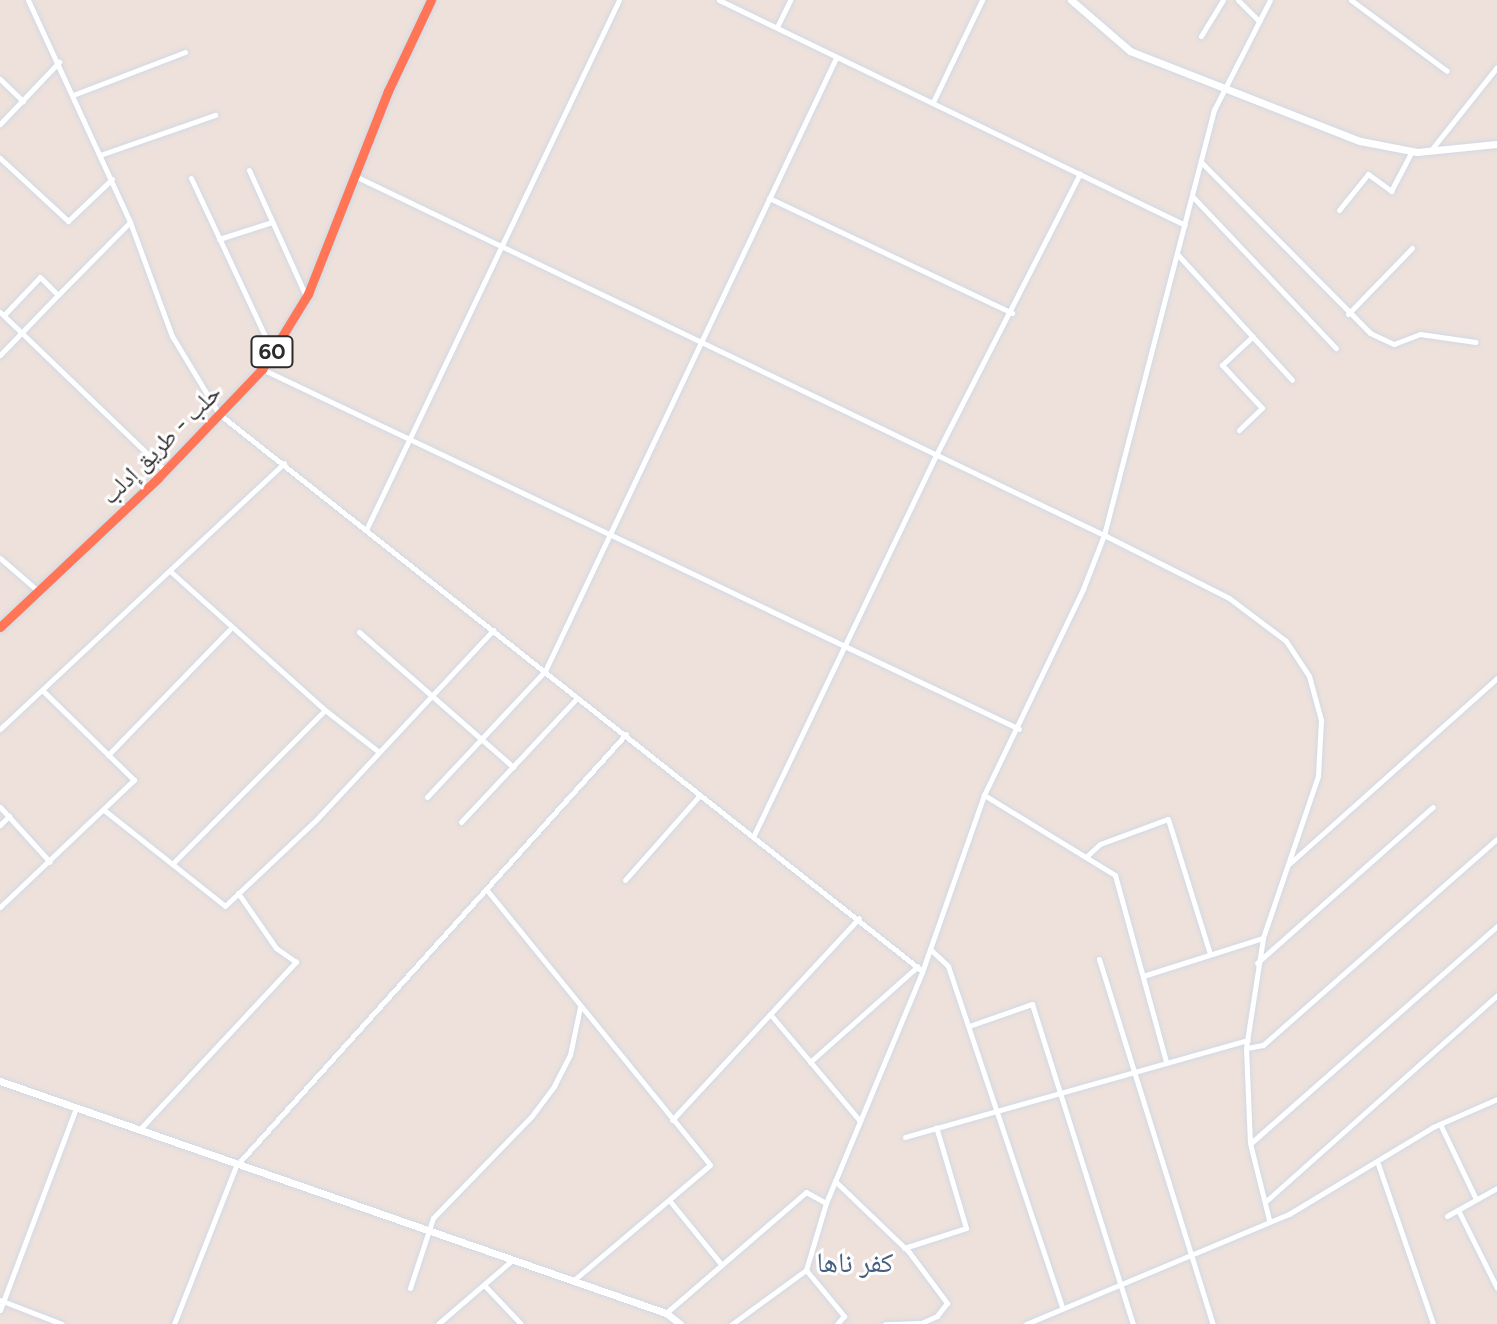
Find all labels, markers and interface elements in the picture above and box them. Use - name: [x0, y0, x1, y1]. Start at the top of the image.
- road number: 60: [250, 334, 294, 370]
- street label: حلب - طريق إدلب: [95, 378, 227, 510]
- district label: كفر ناها: [817, 1245, 893, 1279]

